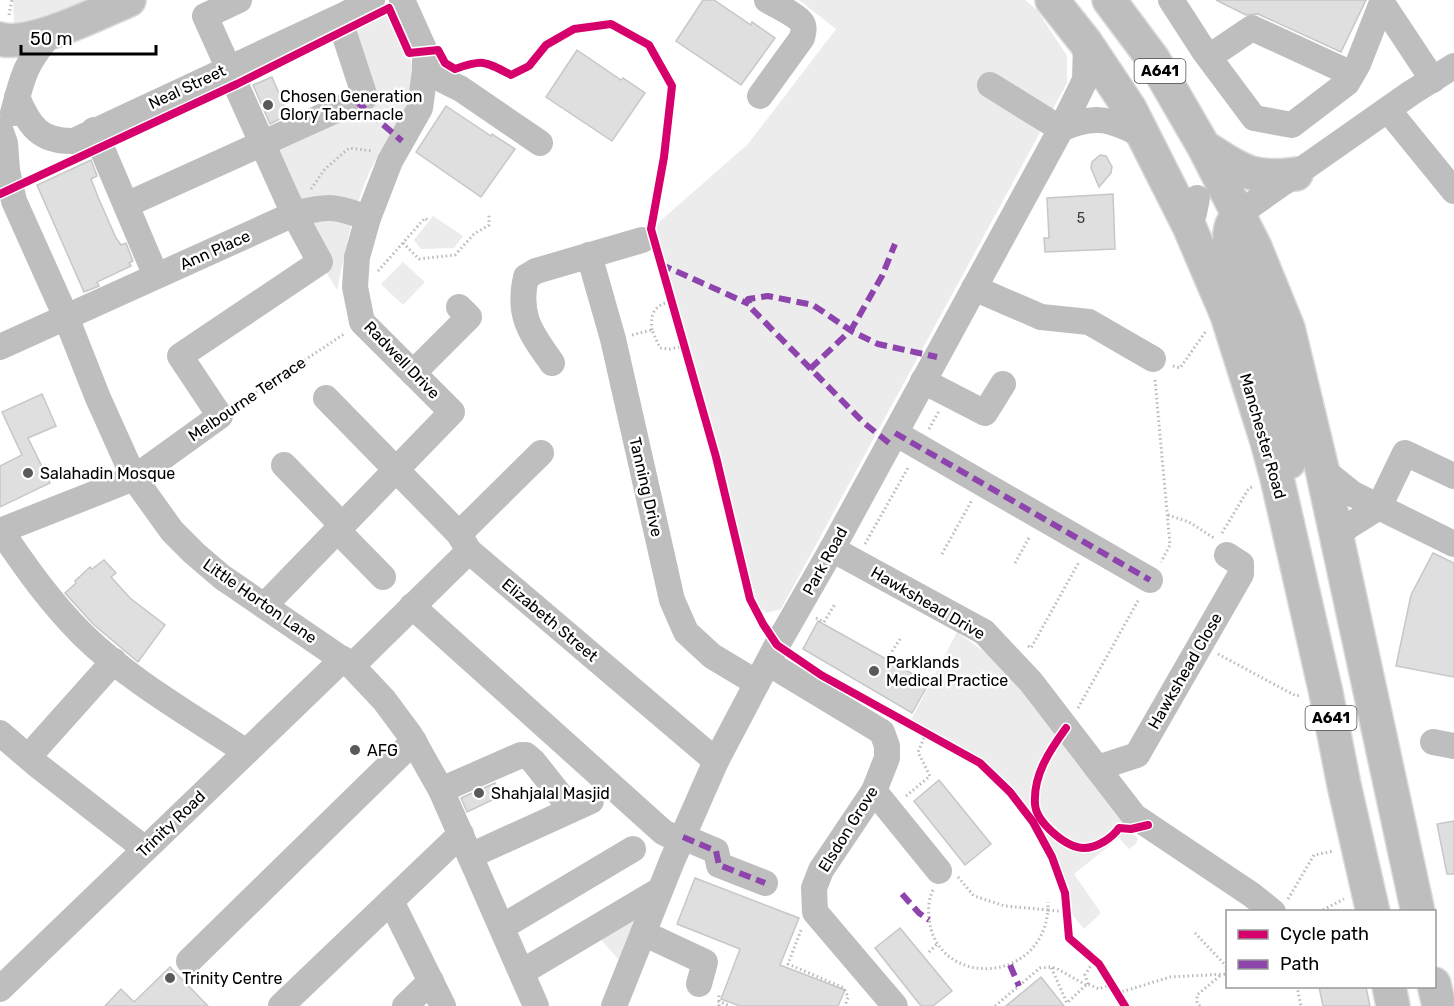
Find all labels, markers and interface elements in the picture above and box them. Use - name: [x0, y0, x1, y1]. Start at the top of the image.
- scale bar: [21, 18, 156, 56]
- text: 50 m: [30, 28, 73, 50]
- road number: A641: [1134, 59, 1186, 83]
- street label: Neal Street: [145, 61, 229, 113]
- place label: Chosen Generation Glory Tabernacle: [280, 87, 423, 124]
- marker: Chosen Generation Glory Tabernacle: [261, 98, 275, 112]
- house number: 5: [1077, 210, 1085, 227]
- street label: Ann Place: [177, 226, 253, 274]
- street label: Radwell Drive: [360, 317, 444, 403]
- street label: Melbourne Terrace: [185, 353, 309, 445]
- street label: Manchester Road: [1236, 371, 1290, 501]
- street label: Tanning Drive: [625, 435, 667, 539]
- place label: Salahadin Mosque: [40, 464, 175, 483]
- marker: Salahadin Mosque: [21, 466, 35, 480]
- street label: Park Road: [799, 524, 851, 598]
- street label: Little Horton Lane: [200, 555, 321, 647]
- street label: Hawkshead Drive: [867, 563, 989, 643]
- street label: Elizabeth Street: [498, 574, 602, 666]
- street label: Hawkshead Close: [1144, 609, 1226, 733]
- place label: Parklands Medical Practice: [886, 653, 1008, 690]
- marker: Parklands Medical Practice: [867, 664, 881, 678]
- road number: A641: [1306, 706, 1356, 730]
- place label: AFG: [367, 741, 398, 760]
- marker: AFG: [348, 743, 362, 757]
- street label: Elsdon Grove: [814, 783, 882, 875]
- place label: Shahjalal Masjid: [491, 784, 610, 803]
- marker: Shahjalal Masjid: [472, 786, 486, 800]
- street label: Trinity Road: [133, 787, 209, 861]
- legend: [1226, 910, 1436, 988]
- text: Cycle path: [1280, 923, 1369, 945]
- text: Path: [1280, 953, 1319, 975]
- place label: Trinity Centre: [182, 969, 282, 988]
- marker: Trinity Centre: [163, 971, 177, 985]

